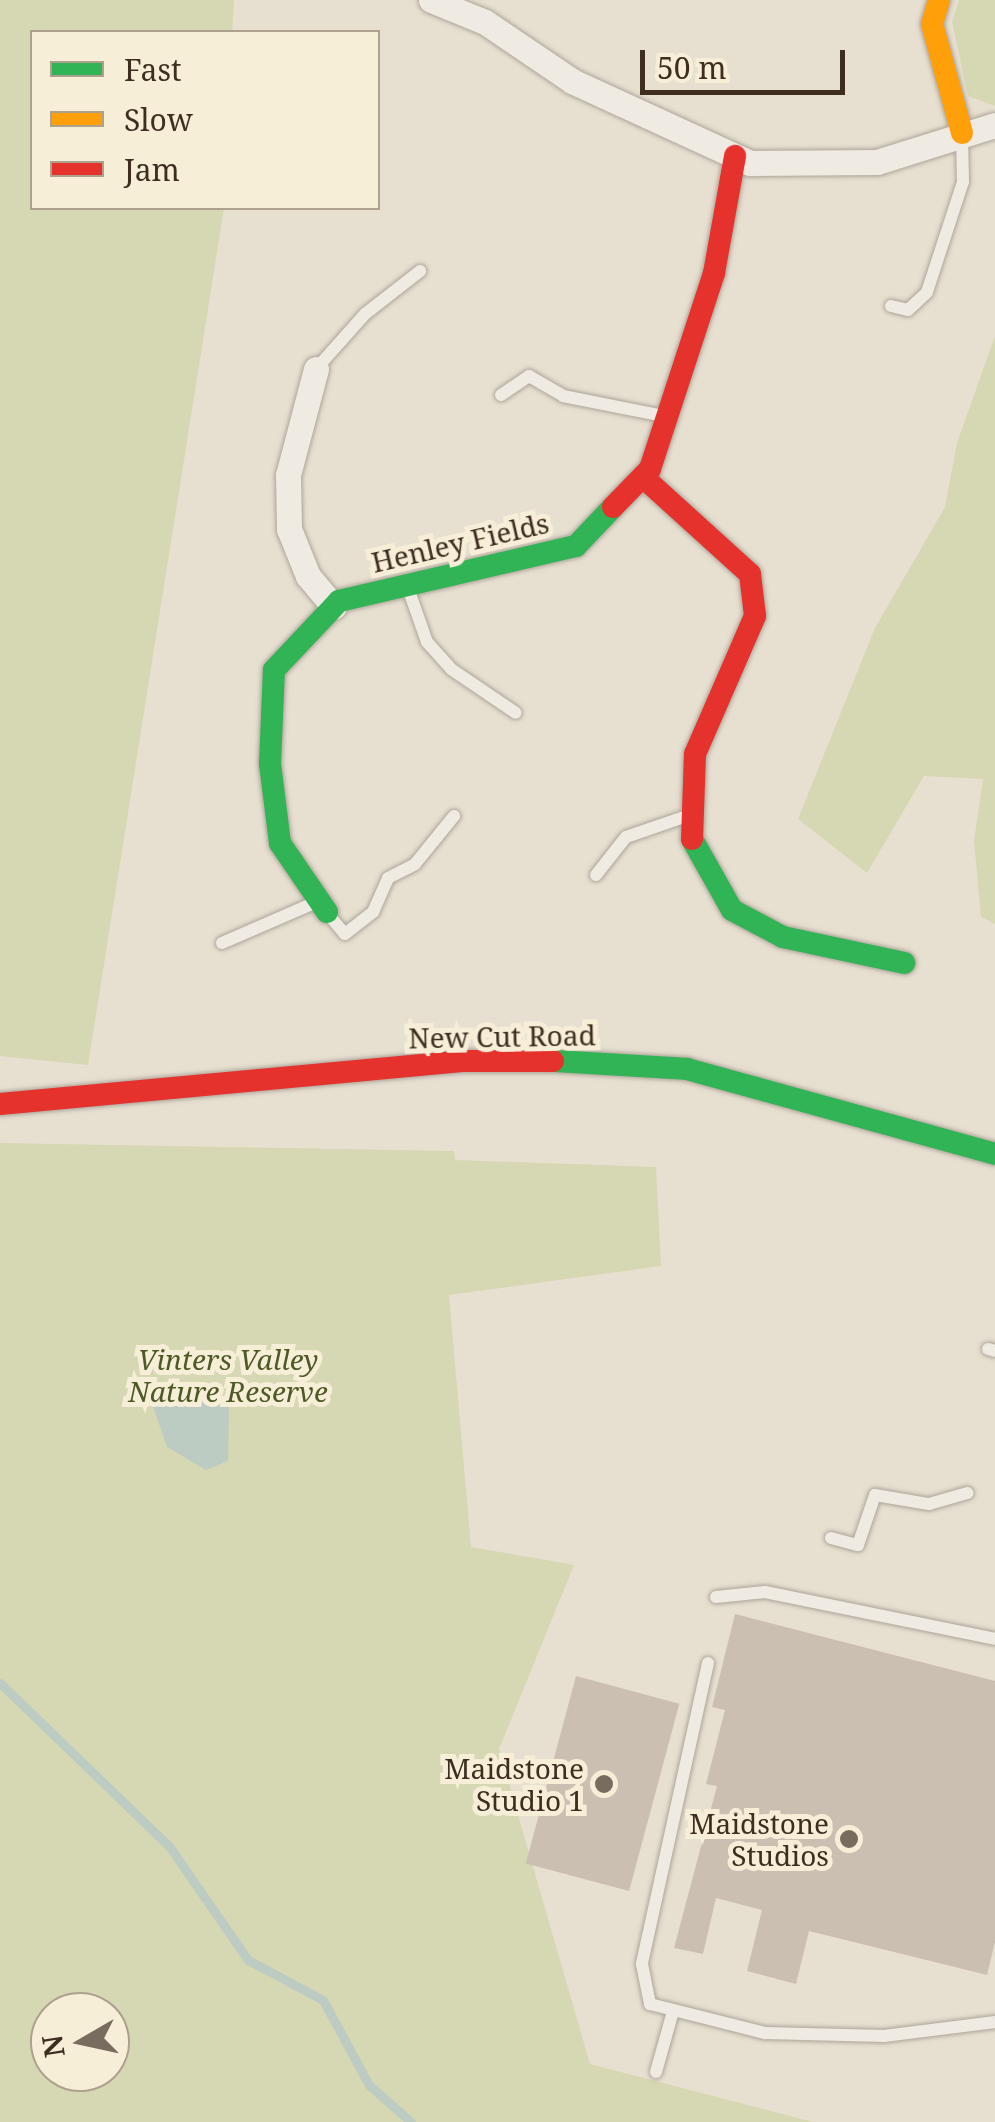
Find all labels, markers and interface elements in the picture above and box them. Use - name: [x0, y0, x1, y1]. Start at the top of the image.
- legend: [30, 30, 380, 210]
- scale bar: [645, 30, 850, 92]
- text: 50 m: [657, 47, 727, 88]
- text: Fast: [124, 49, 181, 90]
- text: Slow: [124, 99, 193, 140]
- text: Jam: [124, 149, 180, 190]
- street label: Henley Fields: [368, 505, 552, 579]
- street label: New Cut Road: [408, 1018, 596, 1054]
- park label: Vinters Valley Nature Reserve: [128, 1342, 328, 1408]
- place label: Maidstone Studio 1: [444, 1751, 584, 1817]
- marker: Maidstone Studio 1: [593, 1773, 615, 1795]
- place label: Maidstone Studios: [689, 1806, 829, 1872]
- marker: Maidstone Studios: [838, 1828, 860, 1850]
- north arrow: [30, 1992, 130, 2092]
- text: N: [32, 2033, 73, 2060]

